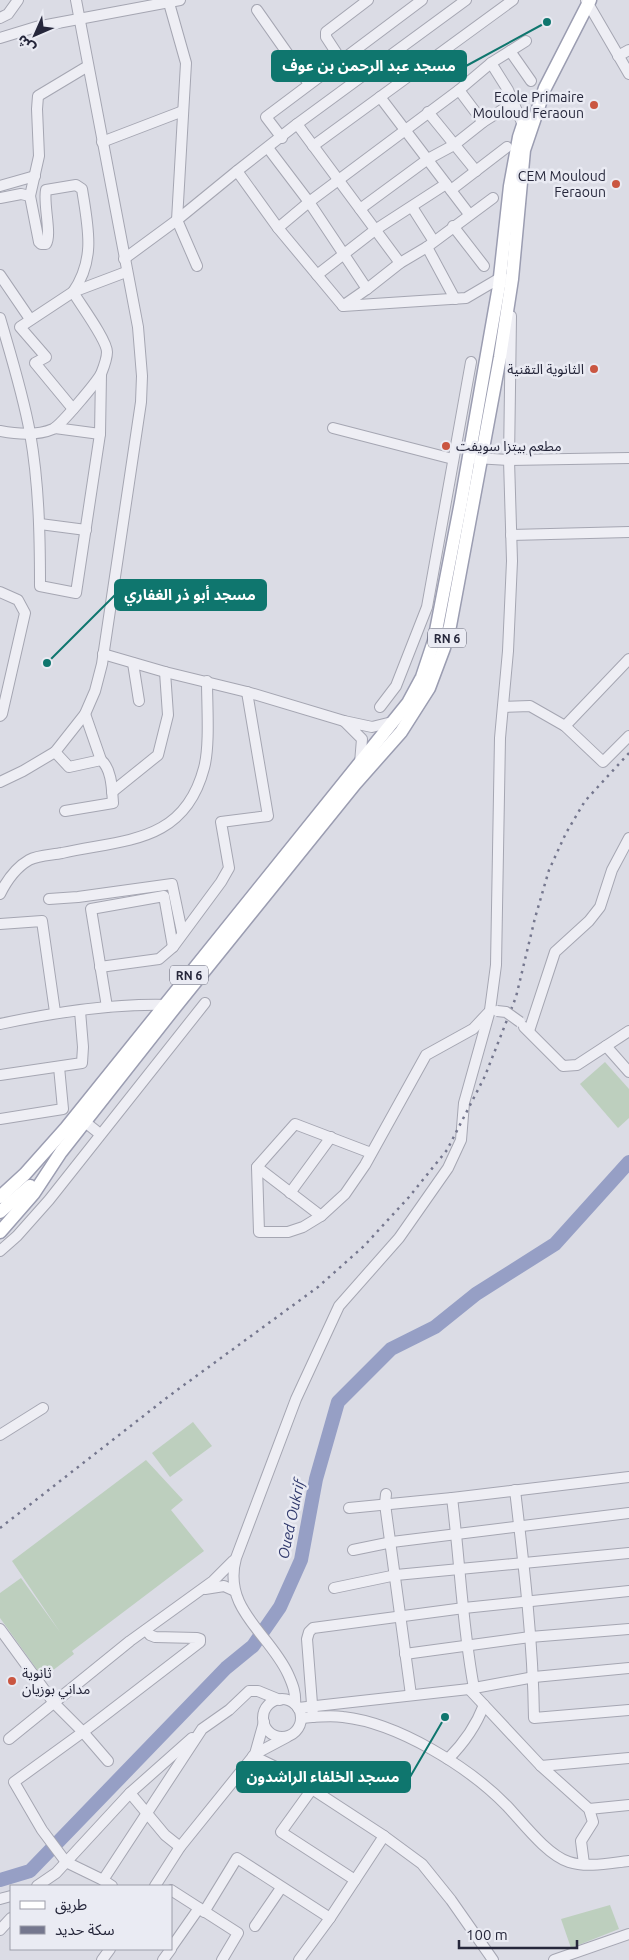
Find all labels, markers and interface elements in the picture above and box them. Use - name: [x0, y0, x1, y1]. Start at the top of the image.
- north arrow: [10, 10, 60, 60]
- text: ش: [13, 32, 38, 57]
- callout: مسجد عبد الرحمن بن عوف: [272, 51, 466, 81]
- text: مسجد عبد الرحمن بن عوف: [282, 57, 456, 75]
- place label: Ecole Primaire Mouloud Feraoun: [473, 89, 584, 121]
- marker: Ecole Primaire Mouloud Feraoun: [588, 99, 600, 111]
- place label: CEM Mouloud Feraoun: [518, 168, 606, 200]
- marker: CEM Mouloud Feraoun: [610, 178, 622, 190]
- place label: الثانوية التقنية: [507, 361, 584, 378]
- marker: الثانوية التقنية: [588, 363, 600, 375]
- place label: مطعم بيتزا سويفت: [456, 438, 562, 457]
- marker: مطعم بيتزا سويفت: [440, 440, 452, 452]
- callout: مسجد أبو ذر الغفاري: [115, 580, 266, 610]
- text: مسجد أبو ذر الغفاري: [124, 585, 256, 606]
- road number: RN 6: [428, 628, 466, 648]
- road number: RN 6: [170, 966, 208, 984]
- water label: Oued Oukrif: [274, 1475, 308, 1560]
- place label: ثانوية مداني بوزيان: [22, 1665, 90, 1700]
- marker: ثانوية مداني بوزيان: [6, 1675, 18, 1687]
- callout: مسجد الخلفاء الراشدون: [237, 1762, 410, 1792]
- text: مسجد الخلفاء الراشدون: [246, 1768, 400, 1786]
- legend: [10, 1885, 172, 1950]
- text: طريق: [55, 1896, 87, 1915]
- scale bar: [459, 1918, 576, 1950]
- text: سكة حديد: [55, 1921, 115, 1938]
- text: 100 m: [466, 1926, 508, 1943]

